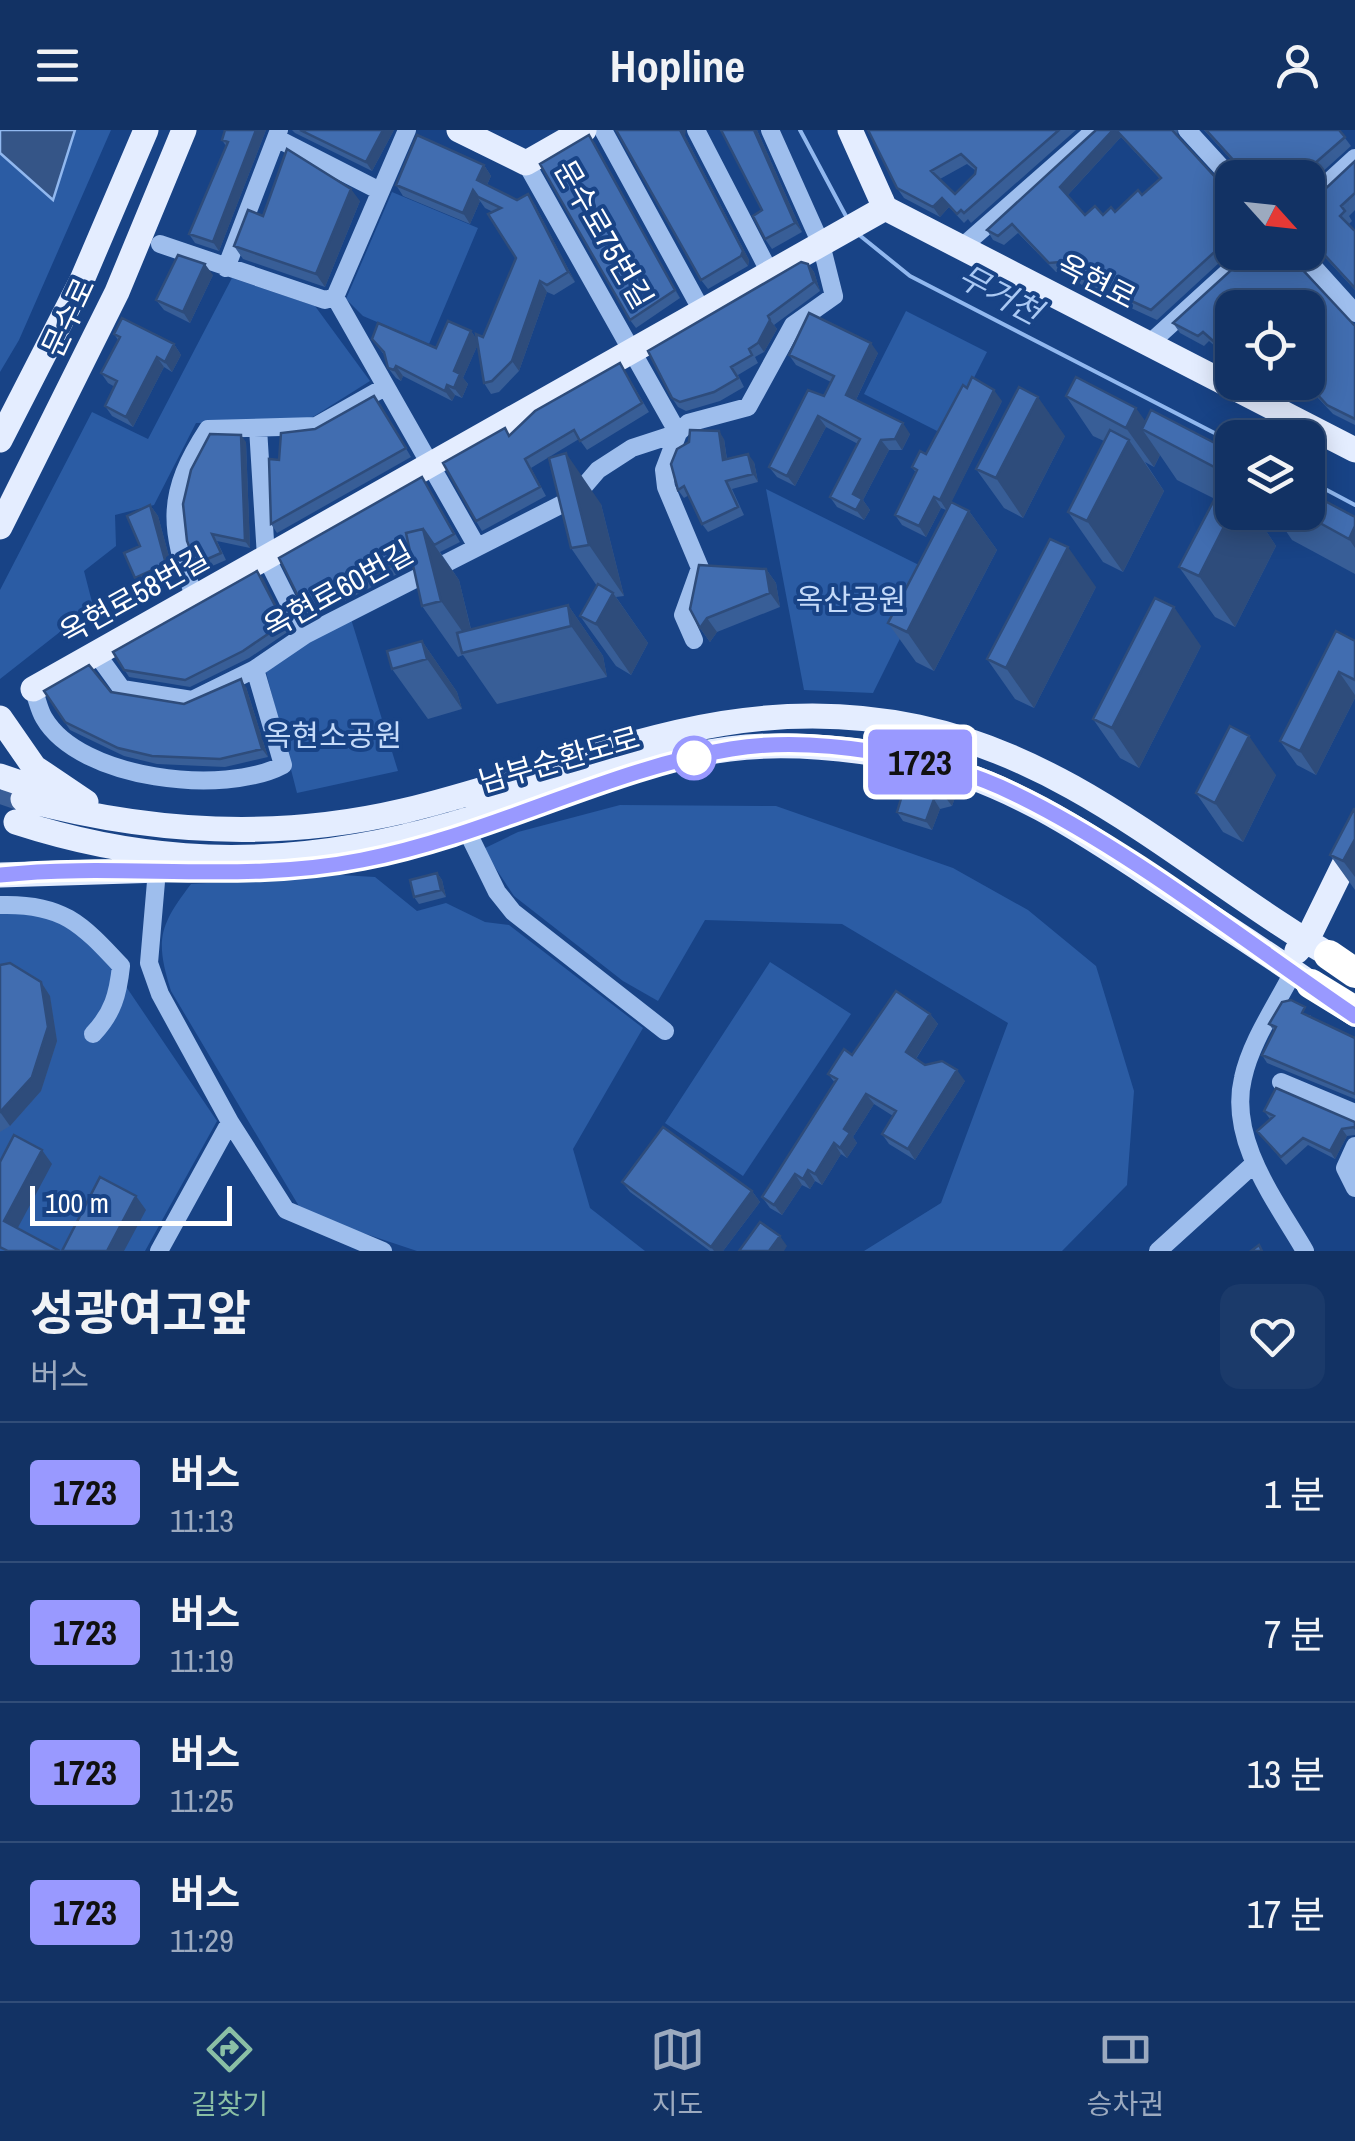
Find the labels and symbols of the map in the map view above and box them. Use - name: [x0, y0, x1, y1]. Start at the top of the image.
- street label: 문수로75번길: [545, 152, 663, 316]
- north arrow: [1215, 160, 1325, 270]
- street label: 옥현로: [1051, 244, 1143, 318]
- water label: 무거천: [951, 254, 1052, 335]
- street label: 문수로: [32, 271, 104, 363]
- street label: 옥현로60번길: [256, 531, 420, 647]
- street label: 옥현로58번길: [52, 537, 216, 653]
- park label: 옥산공원: [796, 579, 906, 619]
- park label: 옥현소공원: [264, 715, 402, 755]
- street label: 남부순환도로: [474, 717, 644, 801]
- line badge: 1723: [850, 730, 990, 794]
- unlabelled marker: [673, 737, 715, 779]
- scale bar: [30, 1181, 232, 1226]

